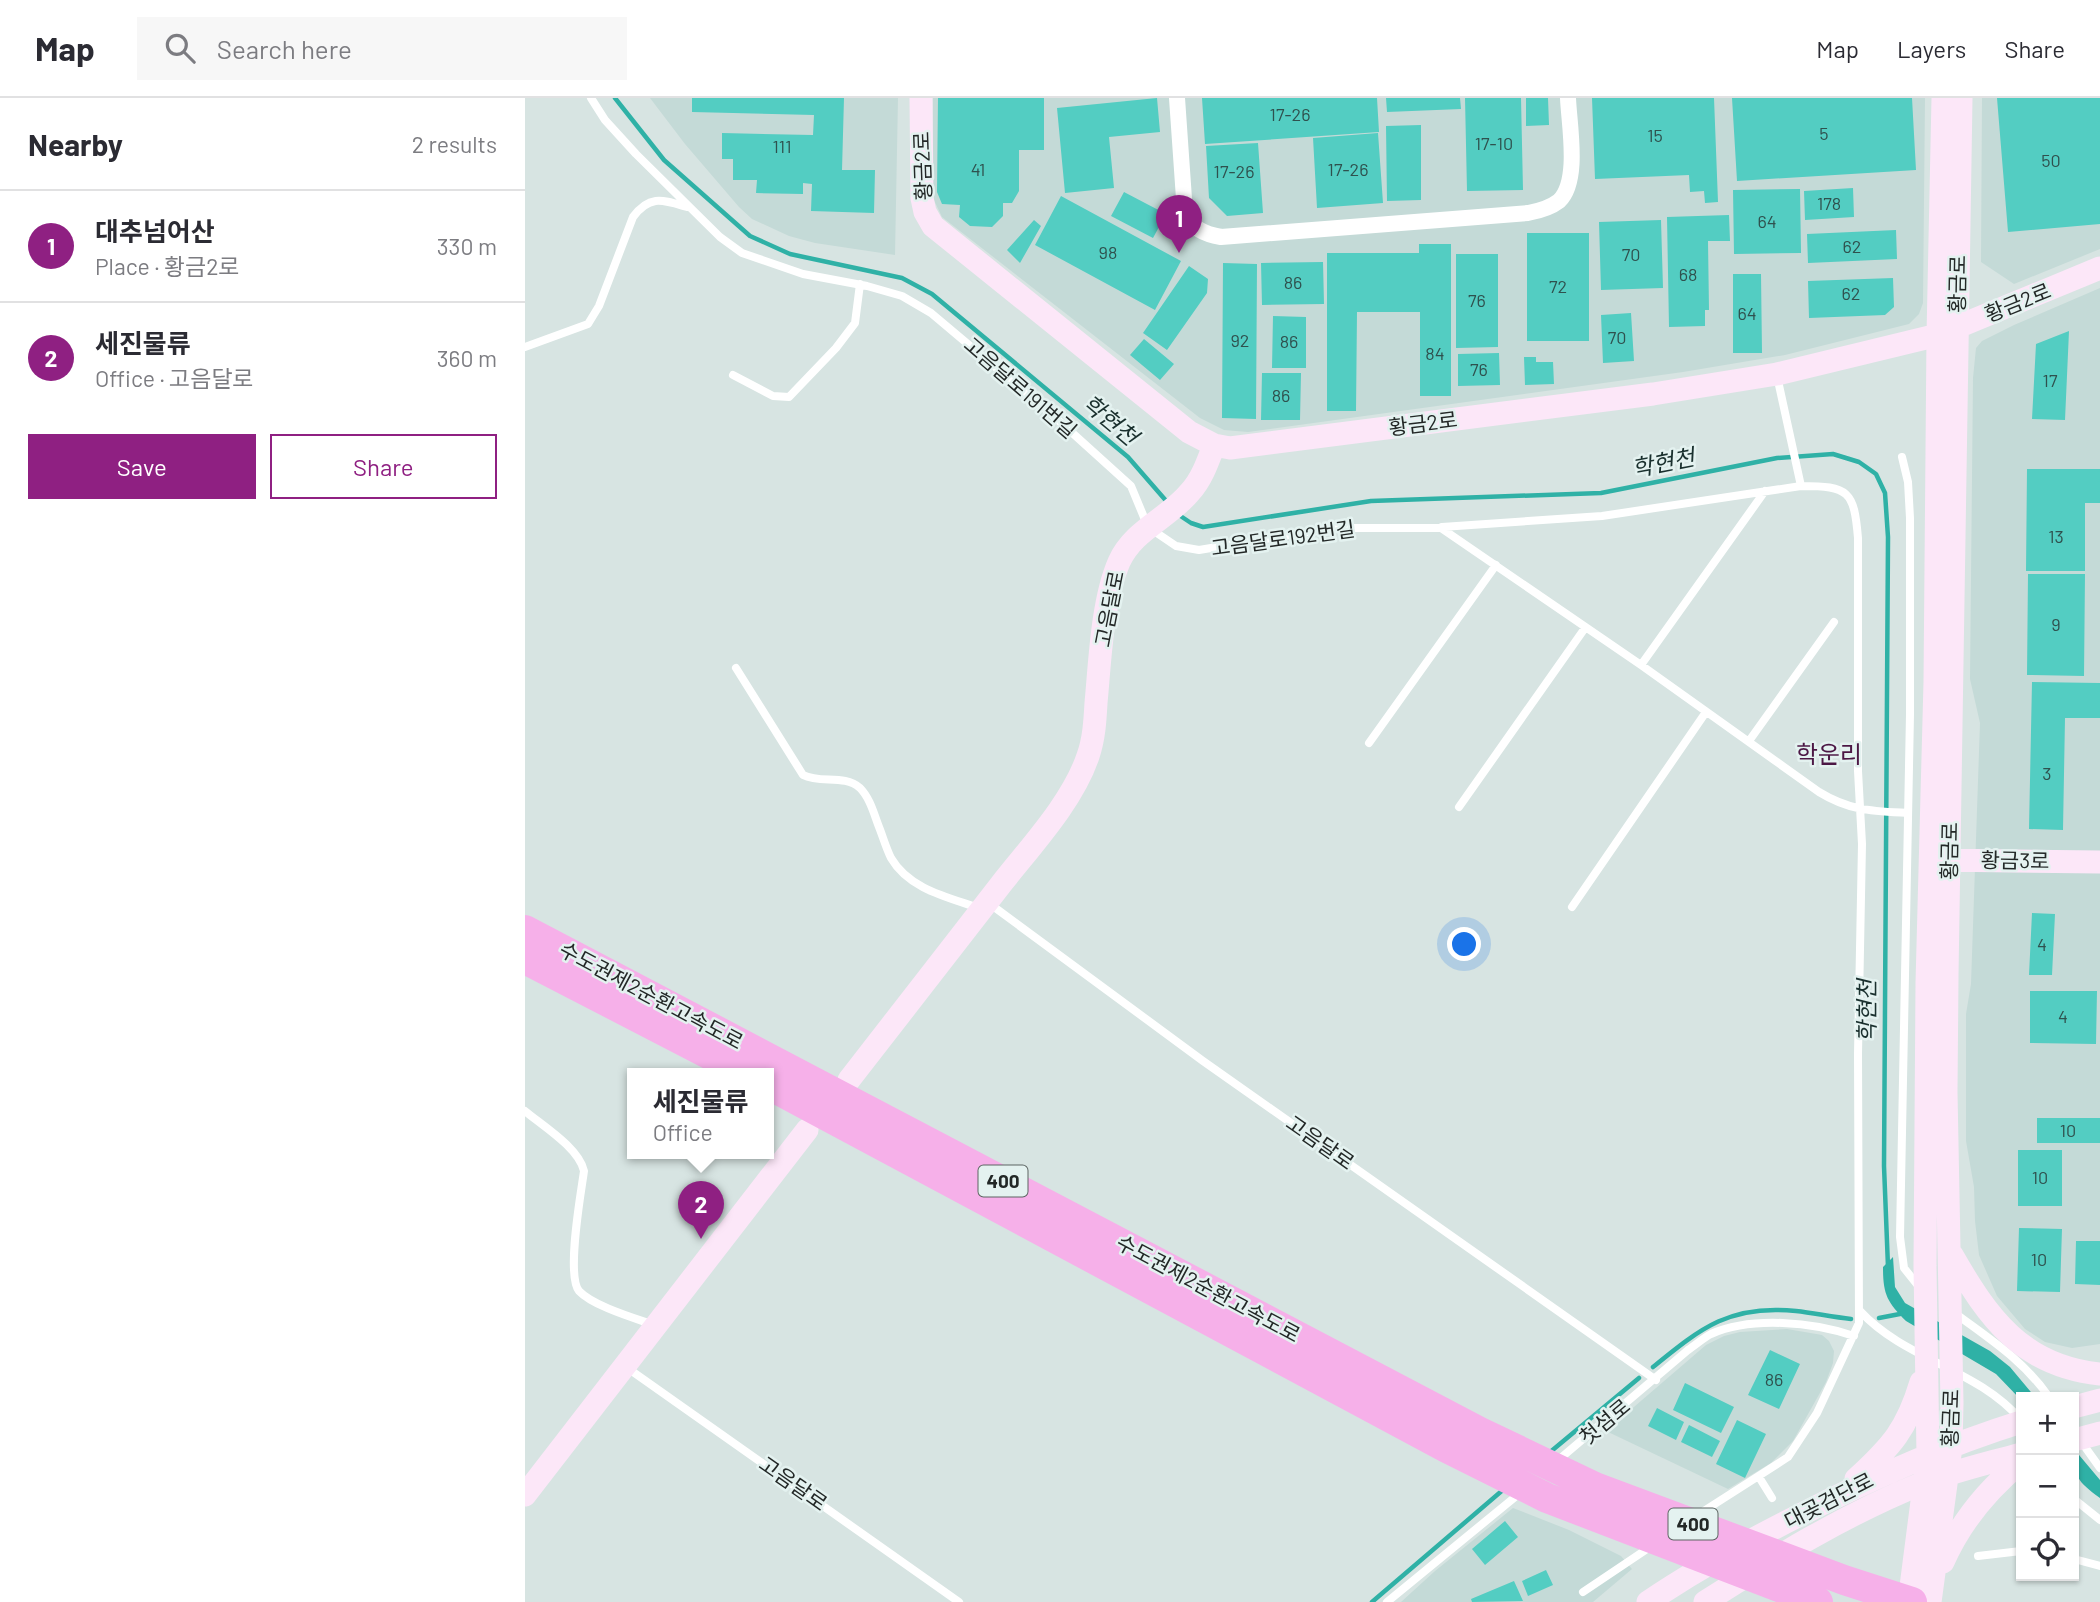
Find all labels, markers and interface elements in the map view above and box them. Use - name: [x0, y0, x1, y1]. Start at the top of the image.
- search box: [137, 17, 627, 80]
- text: Map: [35, 28, 95, 68]
- icon: search: [161, 29, 199, 67]
- text: Search here: [217, 33, 352, 64]
- text: Map: [1816, 34, 1859, 63]
- text: Layers: [1897, 34, 1966, 63]
- text: Share: [2004, 34, 2065, 63]
- house number: 17-26: [1270, 103, 1310, 125]
- house number: 5: [1819, 122, 1829, 144]
- house number: 15: [1647, 124, 1663, 146]
- text: Nearby: [28, 126, 123, 162]
- text: 2 results: [412, 130, 497, 158]
- street label: 황금2로: [908, 131, 935, 201]
- house number: 17-10: [1475, 132, 1513, 154]
- house number: 111: [772, 135, 792, 157]
- house number: 50: [2041, 149, 2061, 171]
- house number: 41: [971, 158, 985, 180]
- house number: 17-26: [1328, 158, 1368, 180]
- house number: 17-26: [1214, 160, 1254, 182]
- house number: 178: [1817, 192, 1841, 214]
- pin: 1: [1156, 195, 1202, 253]
- house number: 64: [1757, 210, 1777, 232]
- text: 대추넘어산: [95, 215, 215, 246]
- text: 1: [47, 232, 55, 260]
- text: 330 m: [437, 232, 497, 260]
- house number: 62: [1843, 235, 1861, 257]
- house number: 98: [1099, 241, 1117, 263]
- house number: 70: [1622, 243, 1640, 265]
- text: Place · 황금2로: [95, 252, 240, 280]
- street label: 황금로: [1943, 255, 1970, 313]
- house number: 68: [1679, 263, 1697, 285]
- house number: 86: [1284, 271, 1302, 293]
- house number: 72: [1549, 275, 1567, 297]
- street label: 황금2로: [1981, 277, 2054, 326]
- house number: 62: [1842, 282, 1860, 304]
- house number: 76: [1468, 289, 1486, 311]
- house number: 64: [1737, 302, 1757, 324]
- house number: 70: [1608, 326, 1626, 348]
- text: 세진물류: [95, 327, 191, 358]
- house number: 92: [1230, 329, 1250, 351]
- house number: 86: [1280, 330, 1298, 352]
- street label: 고음달로191번길: [960, 331, 1082, 443]
- house number: 84: [1425, 342, 1445, 364]
- text: 2: [45, 344, 57, 372]
- text: 360 m: [437, 344, 497, 372]
- house number: 76: [1470, 358, 1488, 380]
- text: Office · 고음달로: [95, 364, 254, 392]
- house number: 17: [2043, 369, 2058, 391]
- house number: 86: [1272, 384, 1290, 406]
- water label: 학현천: [1077, 388, 1146, 452]
- street label: 황금2로: [1387, 406, 1459, 439]
- button: Save: [28, 434, 256, 499]
- button: Share: [270, 434, 497, 499]
- water label: 학현천: [1629, 442, 1699, 482]
- street label: 고음달로192번길: [1209, 515, 1357, 560]
- house number: 13: [2048, 525, 2064, 547]
- street label: 고음달로: [1089, 568, 1128, 649]
- house number: 9: [2051, 613, 2061, 635]
- district label: 학운리: [1796, 739, 1862, 768]
- house number: 3: [2042, 762, 2052, 784]
- street label: 황금로: [1935, 822, 1962, 880]
- street label: 황금3로: [1980, 846, 2050, 873]
- your location: [1447, 927, 1481, 961]
- house number: 4: [2037, 933, 2047, 955]
- street label: 수도권제2순환고속도로: [556, 936, 748, 1054]
- water label: 학현천: [1852, 976, 1880, 1043]
- house number: 4: [2058, 1005, 2068, 1027]
- popup: [627, 1068, 774, 1159]
- text: 세진물류: [653, 1085, 748, 1116]
- street label: 고음달로: [1282, 1109, 1360, 1174]
- text: Office: [653, 1118, 713, 1146]
- house number: 10: [2060, 1119, 2076, 1141]
- road number: 400: [979, 1166, 1028, 1196]
- house number: 10: [2032, 1166, 2048, 1188]
- pin: 2: [678, 1181, 724, 1239]
- street label: 수도권제2순환고속도로: [1113, 1229, 1305, 1347]
- house number: 10: [2031, 1248, 2047, 1270]
- house number: 86: [1765, 1368, 1783, 1390]
- street label: 황금로: [1936, 1389, 1963, 1447]
- map controls: [2016, 1392, 2079, 1581]
- button: +: [2016, 1392, 2079, 1455]
- street label: 첫섬로: [1574, 1393, 1634, 1449]
- street label: 고음달로: [755, 1450, 833, 1515]
- button: −: [2016, 1455, 2079, 1518]
- street label: 대곶검단로: [1780, 1467, 1877, 1533]
- road number: 400: [1669, 1508, 1717, 1540]
- button: locate: [2016, 1518, 2079, 1581]

